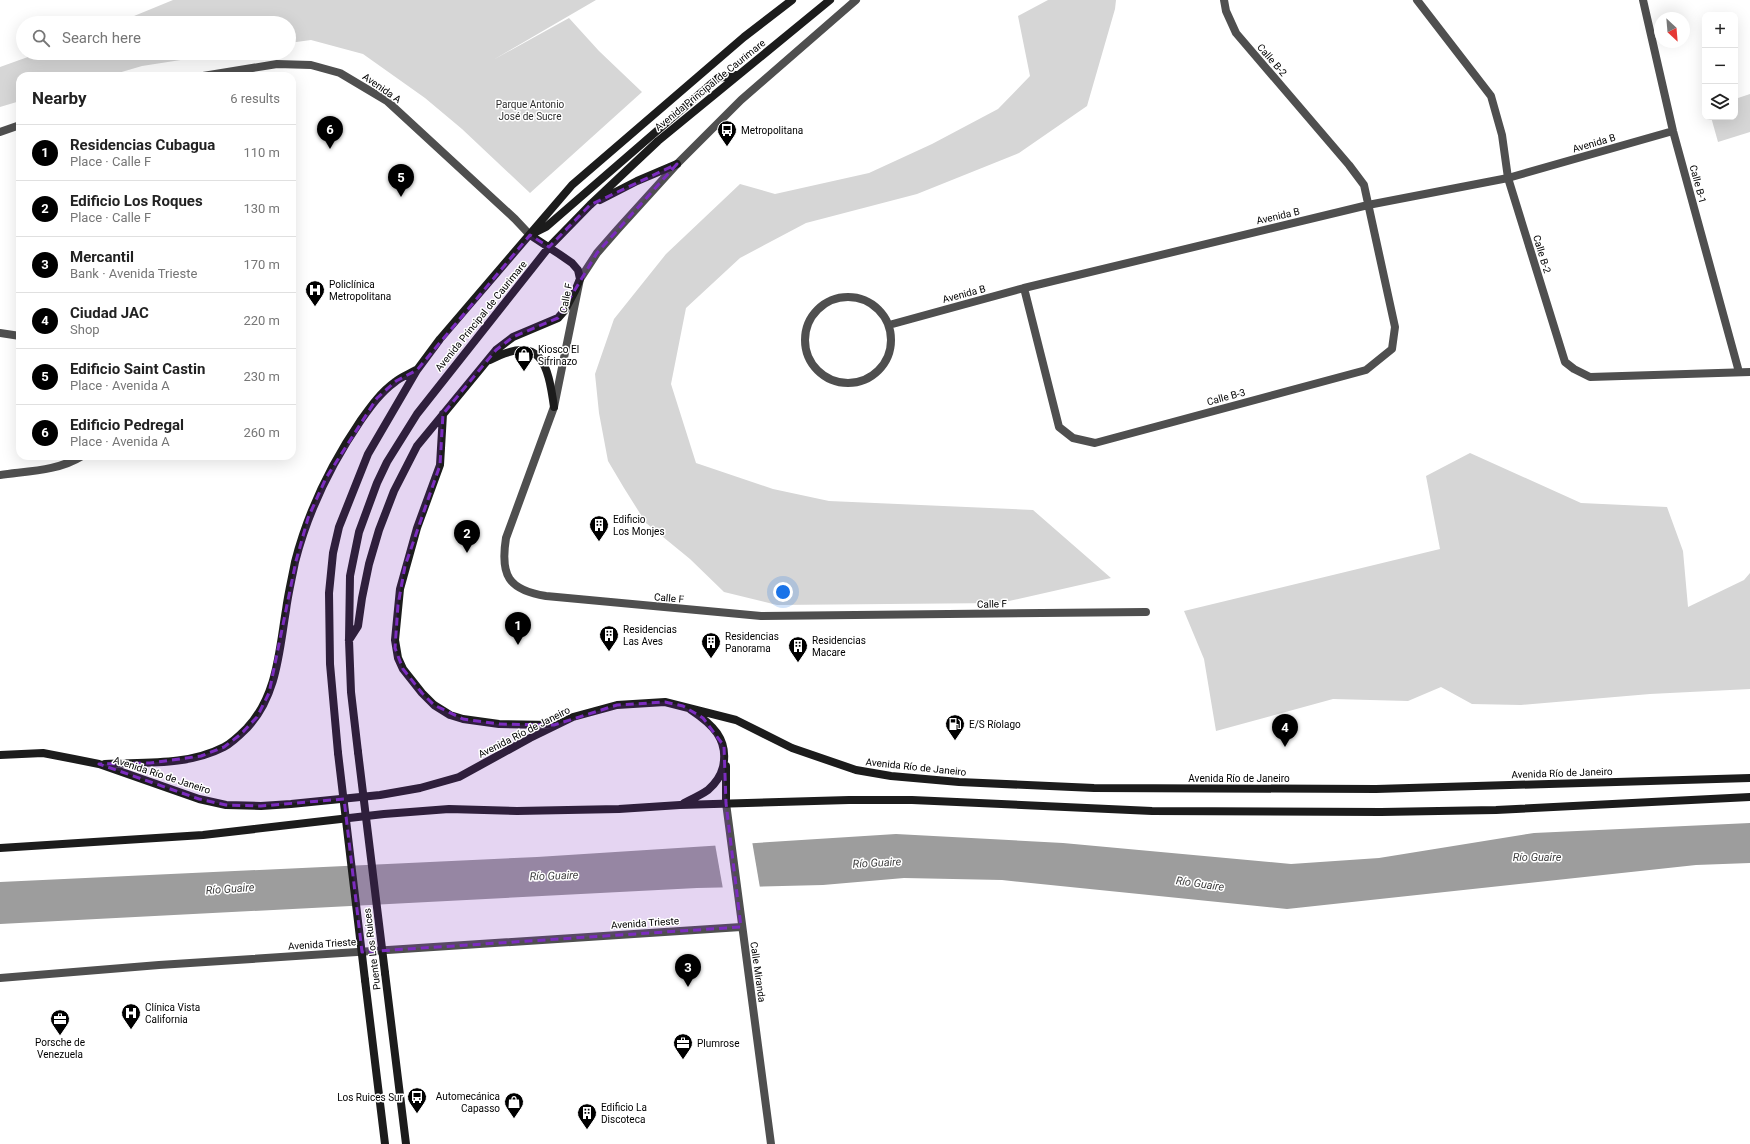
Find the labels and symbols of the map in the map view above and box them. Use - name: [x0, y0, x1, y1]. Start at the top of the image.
- north arrow: [1654, 12, 1690, 48]
- street label: Avenida Principal de Caurimare: [653, 37, 767, 133]
- street label: Calle B-2: [1255, 42, 1289, 79]
- street label: Avenida A: [361, 71, 404, 106]
- park label: Parque Antonio José de Sucre: [496, 99, 565, 122]
- pin: 6: [317, 116, 343, 149]
- bus stop icon: Metropolitana: [716, 119, 738, 147]
- place label: Metropolitana: [741, 125, 803, 136]
- street label: Avenida B: [1571, 132, 1617, 154]
- pin: 5: [388, 164, 414, 197]
- street label: Calle B-1: [1688, 164, 1708, 204]
- street label: Avenida B: [1255, 206, 1301, 226]
- street label: Calle B-2: [1531, 234, 1553, 275]
- street label: Avenida Principal de Caurimare: [433, 259, 529, 373]
- hospital icon: Policlínica Metropolitana: [304, 279, 326, 307]
- place label: Policlínica Metropolitana: [329, 279, 391, 302]
- street label: Calle F: [558, 282, 574, 314]
- street label: Avenida B: [941, 283, 987, 305]
- shop icon: Kiosco El Sifrinazo: [513, 344, 535, 372]
- place label: Kiosco El Sifrinazo: [538, 344, 579, 367]
- street label: Calle B-3: [1206, 387, 1246, 407]
- building icon: Edificio Los Monjes: [588, 514, 610, 542]
- place label: Edificio Los Monjes: [613, 514, 665, 537]
- pin: 2: [454, 520, 480, 553]
- your location: [773, 582, 793, 602]
- street label: Calle F: [654, 591, 685, 605]
- street label: Calle F: [977, 598, 1008, 610]
- pin: 1: [505, 612, 531, 645]
- building icon: Residencias Las Aves: [598, 624, 620, 652]
- place label: Residencias Las Aves: [623, 624, 677, 647]
- building icon: Residencias Panorama: [700, 631, 722, 659]
- place label: Residencias Panorama: [725, 631, 779, 654]
- building icon: Residencias Macare: [787, 635, 809, 663]
- place label: Residencias Macare: [812, 635, 866, 658]
- street label: Avenida Río de Janeiro: [476, 704, 572, 760]
- fuel station icon: E/S Ríolago: [944, 713, 966, 741]
- pin: 4: [1272, 714, 1298, 747]
- place label: E/S Ríolago: [969, 719, 1021, 730]
- street label: Avenida Río de Janeiro: [112, 754, 212, 796]
- street label: Avenida Río de Janeiro: [865, 756, 967, 778]
- street label: Avenida Río de Janeiro: [1511, 766, 1613, 780]
- street label: Avenida Río de Janeiro: [1188, 773, 1290, 784]
- water label: Río Guaire: [1513, 851, 1562, 864]
- water label: Río Guaire: [852, 855, 902, 871]
- water label: Río Guaire: [529, 869, 579, 883]
- water label: Río Guaire: [1175, 874, 1225, 894]
- water label: Río Guaire: [205, 881, 255, 897]
- street label: Puente Los Ruices: [362, 908, 382, 990]
- street label: Avenida Trieste: [611, 915, 679, 931]
- street label: Avenida Trieste: [288, 936, 356, 952]
- street label: Calle Miranda: [748, 941, 768, 1003]
- pin: 3: [675, 954, 701, 987]
- hospital icon: Clínica Vista California: [120, 1002, 142, 1030]
- place label: Clínica Vista California: [145, 1002, 200, 1025]
- office icon: Porsche de Venezuela: [49, 1008, 71, 1036]
- office icon: Plumrose: [672, 1032, 694, 1060]
- place label: Porsche de Venezuela: [35, 1037, 85, 1060]
- place label: Plumrose: [697, 1038, 739, 1049]
- bus stop icon: Los Ruices Sur: [406, 1086, 428, 1114]
- place label: Automecánica Capasso: [436, 1091, 500, 1114]
- shop icon: Automecánica Capasso: [503, 1091, 525, 1119]
- place label: Los Ruices Sur: [337, 1092, 404, 1103]
- building icon: Edificio La Discoteca: [576, 1102, 598, 1130]
- place label: Edificio La Discoteca: [601, 1102, 647, 1125]

